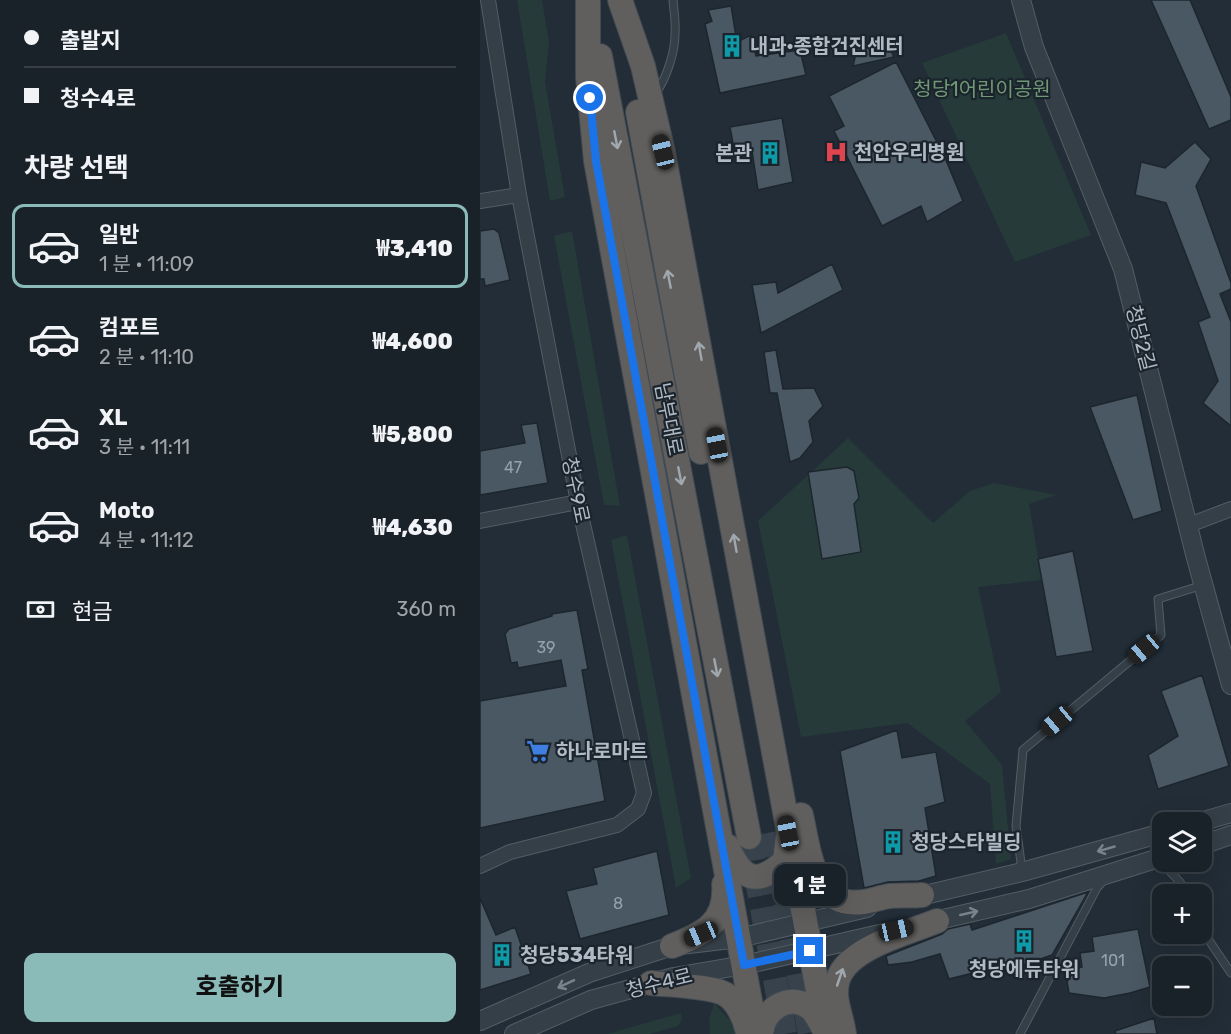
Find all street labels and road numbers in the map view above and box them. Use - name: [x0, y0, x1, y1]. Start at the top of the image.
- street label: 청당2길: [1121, 303, 1161, 373]
- street label: 남부대로: [650, 381, 688, 457]
- street label: 청수9로: [557, 455, 595, 525]
- street label: 청수4로: [623, 963, 695, 1003]

